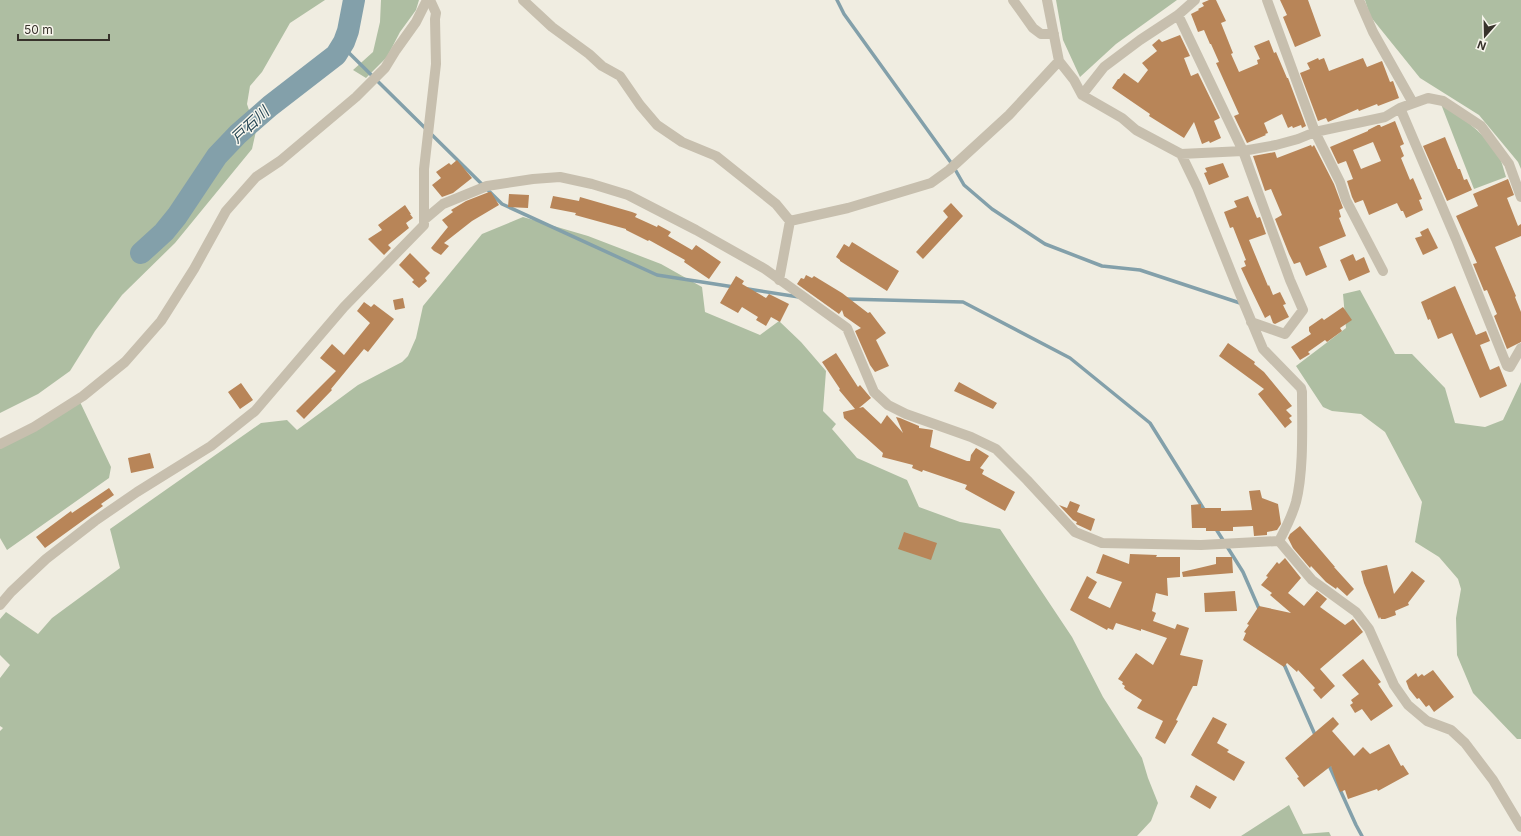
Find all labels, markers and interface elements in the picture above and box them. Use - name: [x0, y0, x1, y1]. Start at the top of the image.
- scale bar: [18, 16, 109, 42]
- north arrow: [1465, 16, 1505, 56]
- text: 50 m: [24, 22, 53, 37]
- text: N: [1475, 37, 1488, 53]
- water label: 戸石川: [227, 101, 274, 147]

